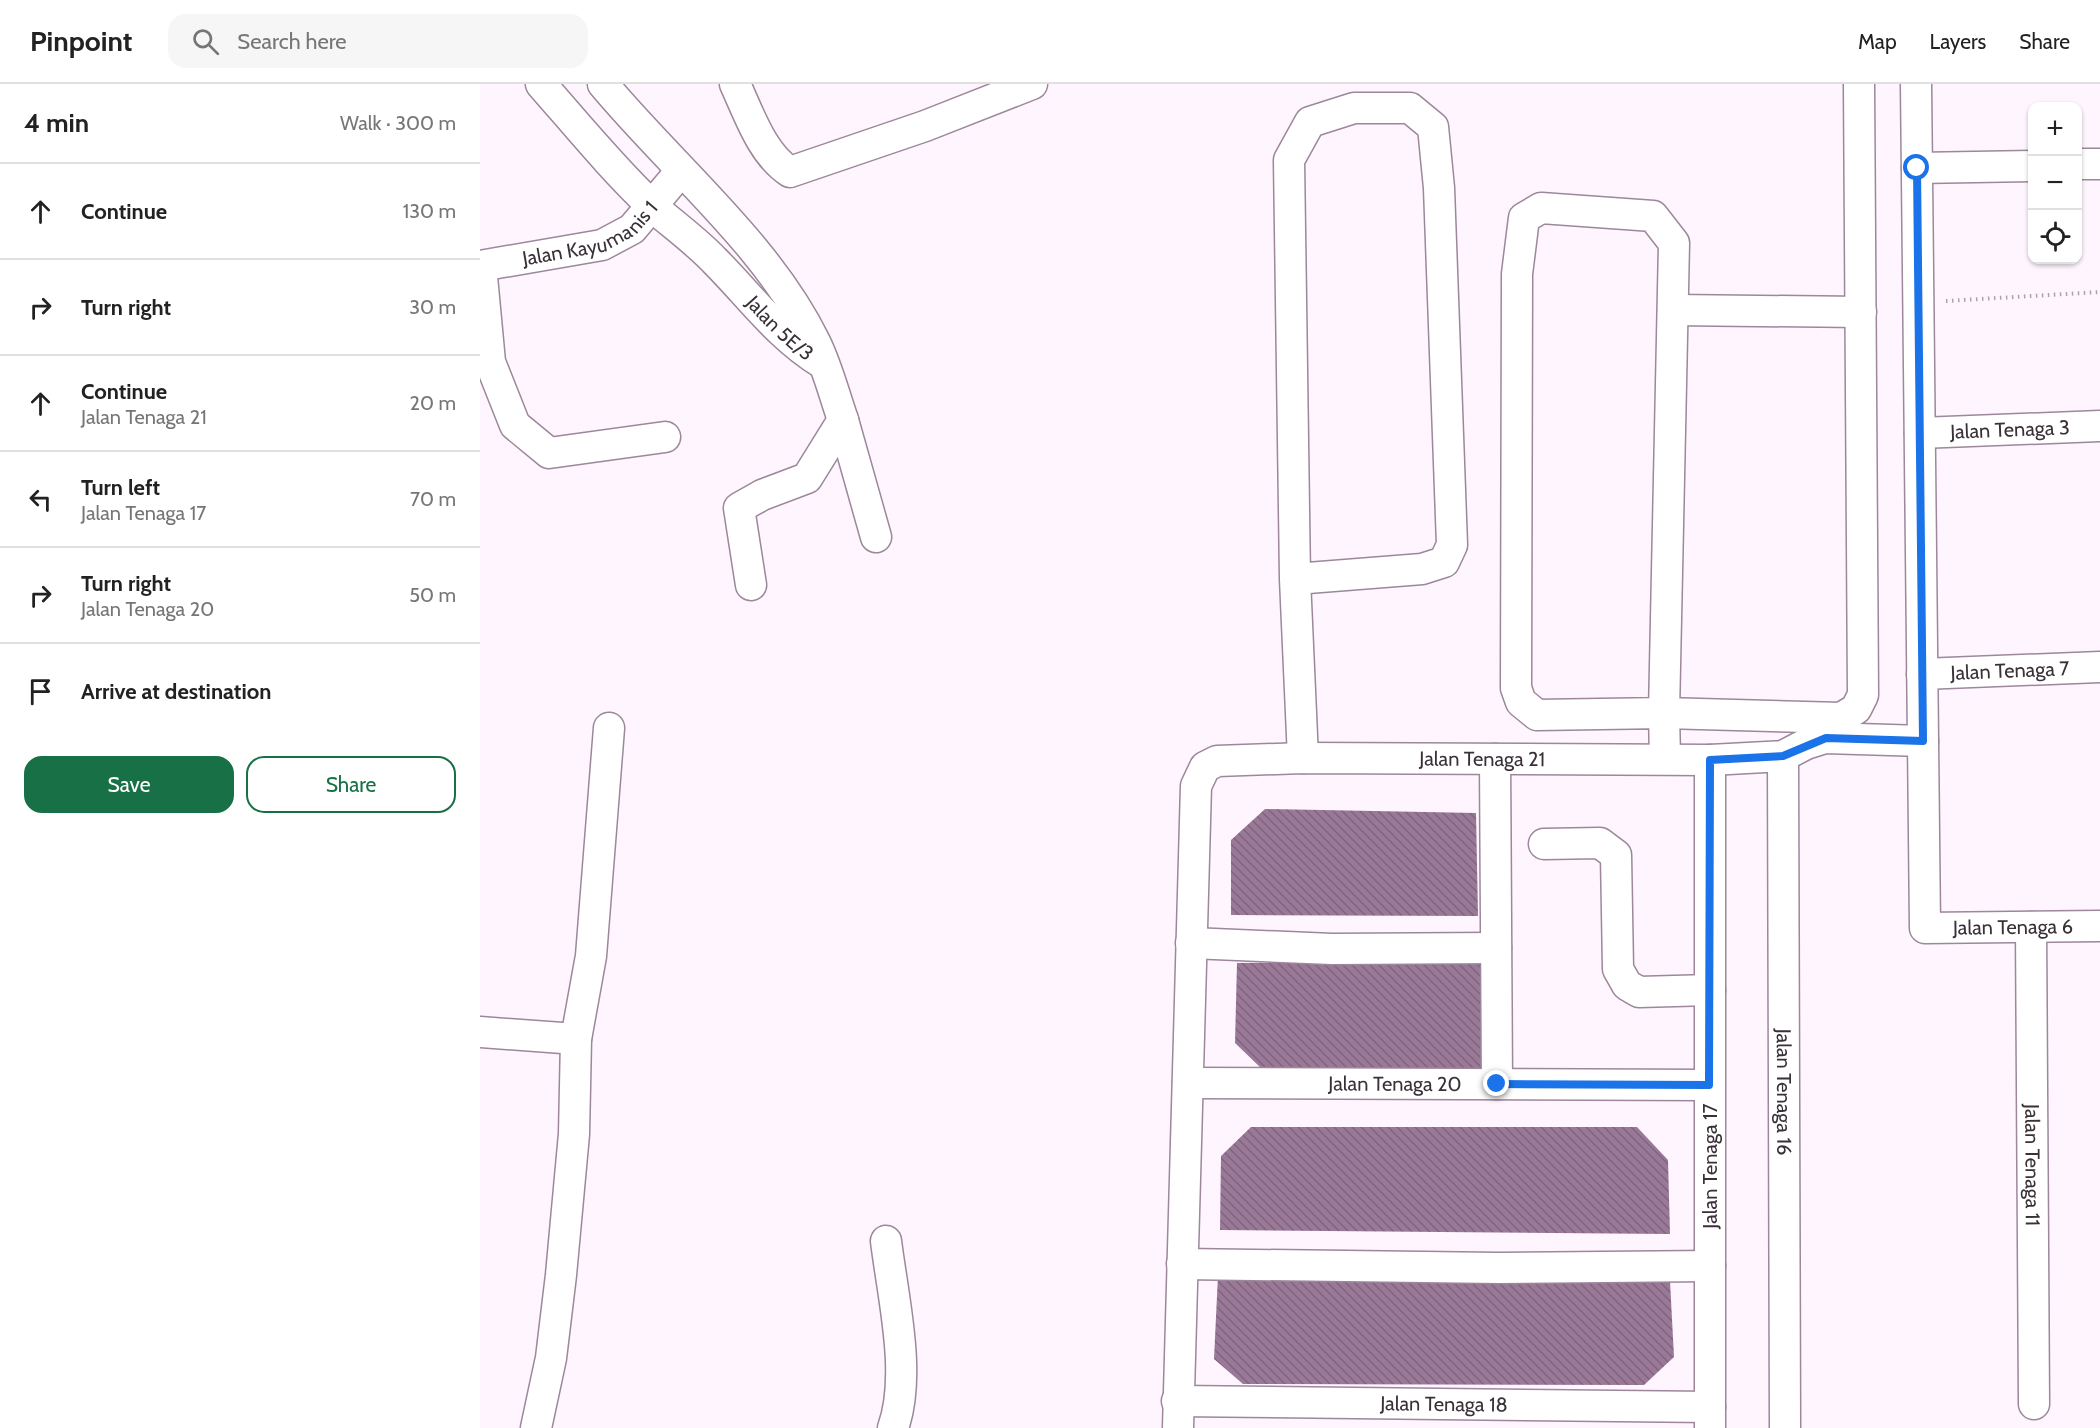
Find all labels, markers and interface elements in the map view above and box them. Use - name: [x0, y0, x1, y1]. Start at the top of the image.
- search box: [168, 14, 588, 68]
- text: Pinpoint: [30, 24, 132, 58]
- icon: search: [189, 25, 222, 58]
- text: Search here: [237, 28, 347, 55]
- text: Map: [1858, 29, 1897, 54]
- text: Layers: [1930, 29, 1986, 54]
- text: Share: [2019, 29, 2070, 54]
- map controls: [2028, 102, 2082, 264]
- button: +: [2028, 102, 2082, 156]
- text: 4 min: [24, 107, 89, 139]
- text: Walk · 300 m: [340, 111, 456, 135]
- route start: [1903, 154, 1929, 180]
- button: −: [2028, 156, 2082, 210]
- icon: ahead: [24, 195, 57, 228]
- street label: Jalan Kayumanis 1: [520, 196, 662, 271]
- text: Continue: [81, 198, 167, 225]
- text: 130 m: [403, 199, 456, 223]
- button: locate: [2028, 210, 2082, 264]
- street label: Jalan 5E/3: [741, 290, 818, 366]
- icon: right: [24, 291, 57, 324]
- text: Turn right: [81, 294, 171, 321]
- text: 30 m: [409, 295, 456, 319]
- text: Continue: [81, 378, 167, 405]
- icon: ahead: [24, 387, 57, 420]
- text: 20 m: [410, 391, 456, 415]
- text: Jalan Tenaga 21: [81, 405, 207, 429]
- street label: Jalan Tenaga 3: [1949, 415, 2070, 444]
- text: Turn left: [81, 474, 160, 501]
- icon: left: [24, 483, 57, 516]
- text: 70 m: [410, 487, 456, 511]
- text: Jalan Tenaga 17: [81, 501, 206, 525]
- text: Turn right: [81, 570, 171, 597]
- icon: right: [24, 579, 57, 612]
- text: 50 m: [409, 583, 456, 607]
- text: Jalan Tenaga 20: [81, 597, 214, 621]
- street label: Jalan Tenaga 7: [1949, 656, 2070, 685]
- icon: arrive: [24, 675, 57, 708]
- text: Arrive at destination: [81, 678, 271, 705]
- street label: Jalan Tenaga 21: [1418, 747, 1545, 771]
- button: Save: [24, 756, 234, 813]
- button: Share: [246, 756, 456, 813]
- street label: Jalan Tenaga 6: [1952, 914, 2073, 940]
- street label: Jalan Tenaga 16: [1772, 1028, 1796, 1155]
- route end: [1483, 1070, 1509, 1096]
- street label: Jalan Tenaga 20: [1327, 1072, 1462, 1096]
- street label: Jalan Tenaga 17: [1698, 1103, 1722, 1230]
- street label: Jalan Tenaga 11: [2020, 1103, 2045, 1226]
- street label: Jalan Tenaga 18: [1379, 1391, 1508, 1417]

